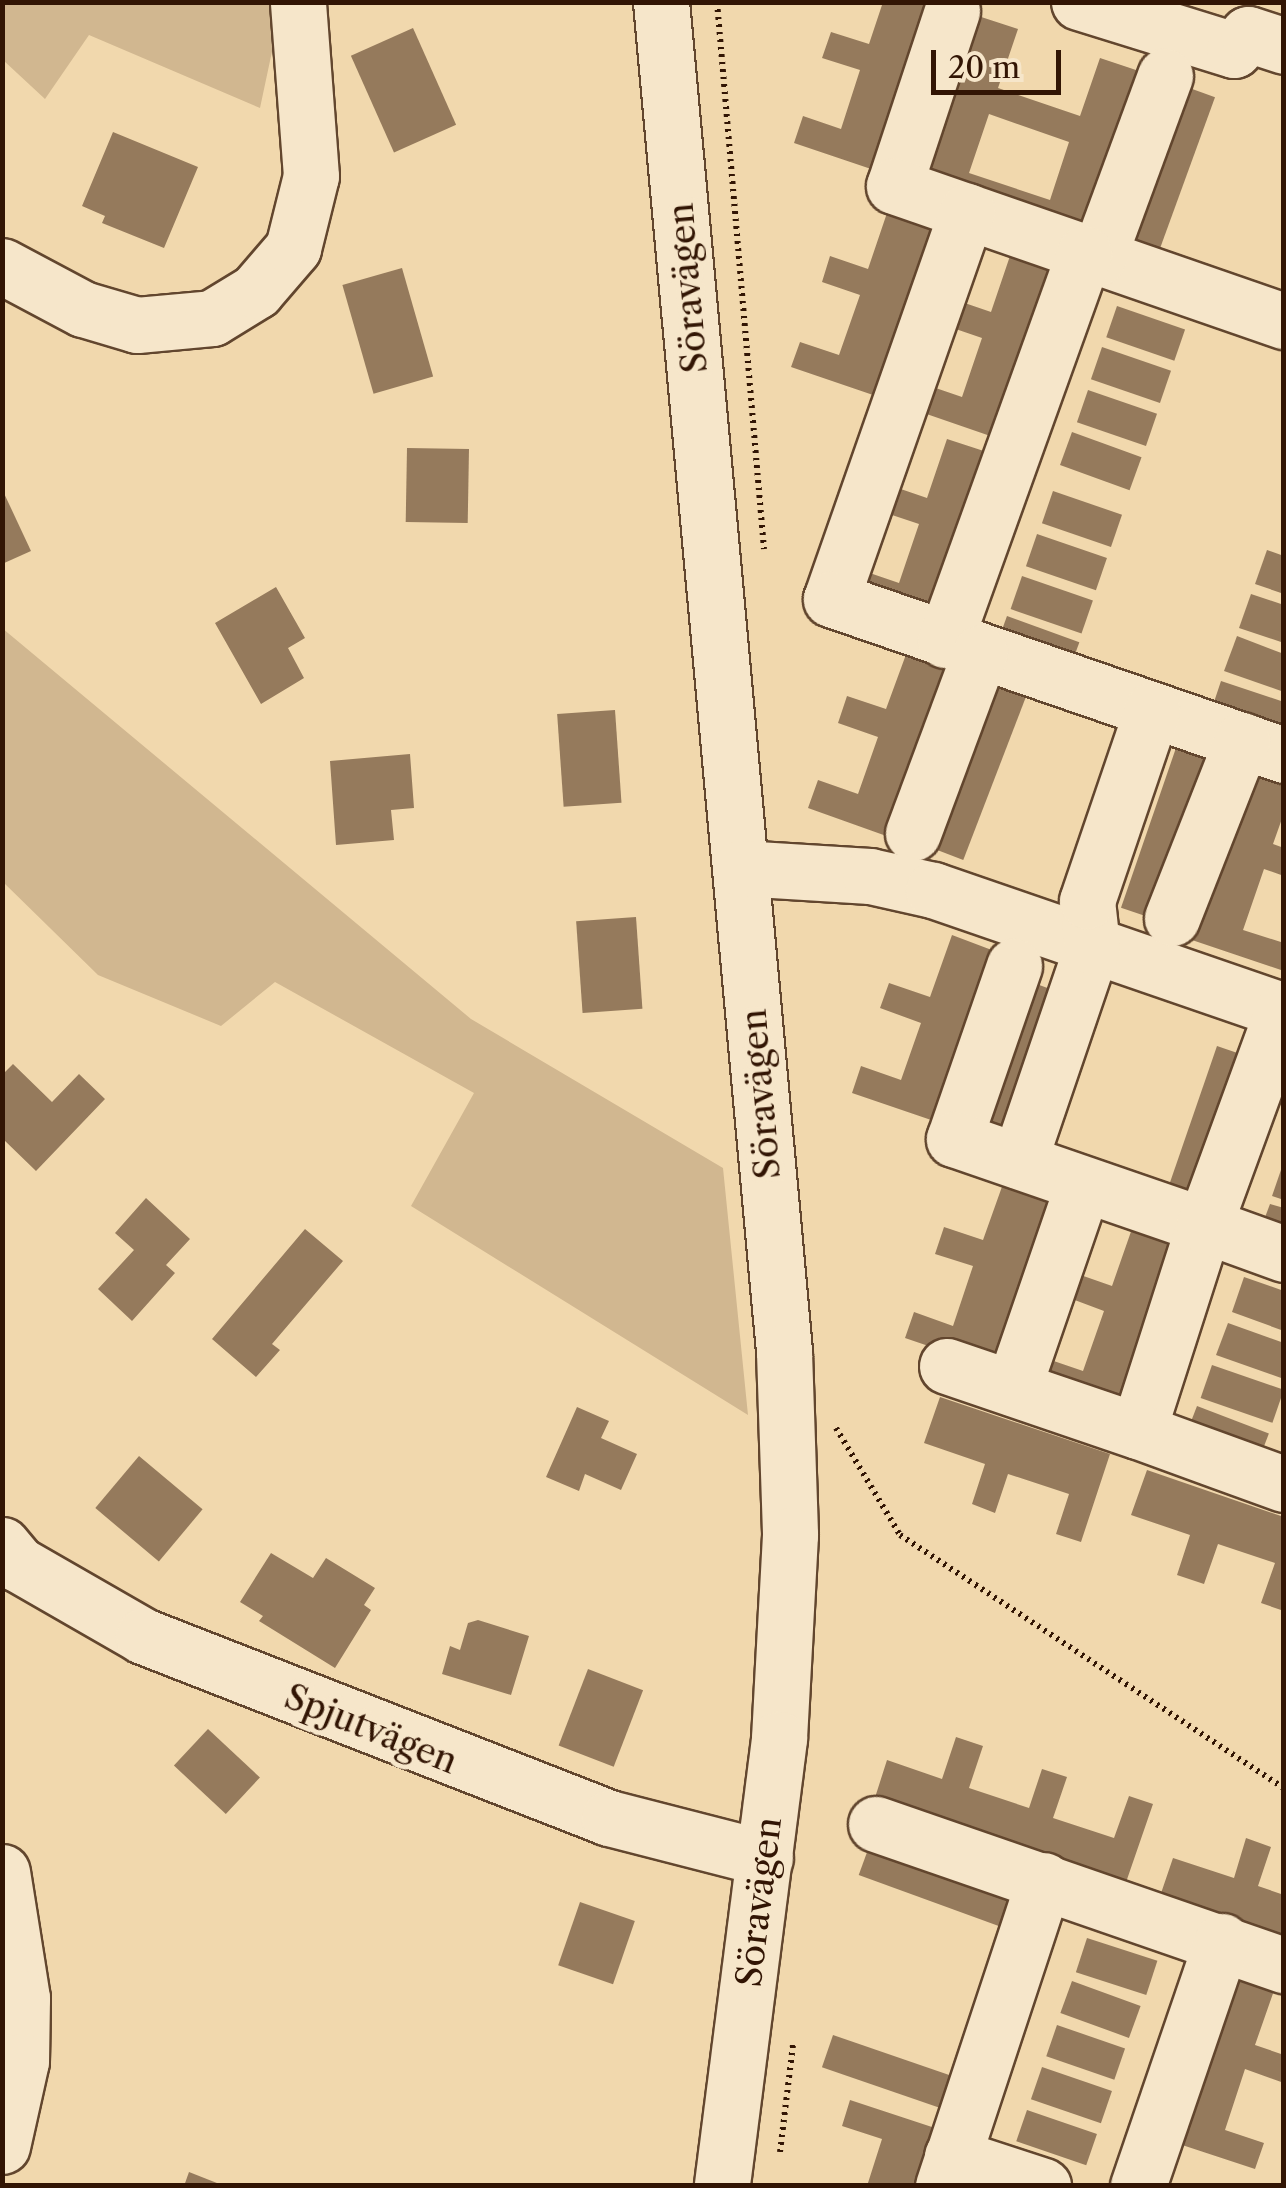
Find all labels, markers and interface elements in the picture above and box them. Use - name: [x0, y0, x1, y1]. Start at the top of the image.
- scale bar: [936, 30, 1066, 92]
- text: 20 m: [948, 49, 1020, 86]
- street label: Söravägen: [660, 201, 716, 375]
- street label: Söravägen: [733, 1007, 789, 1181]
- street label: Spjutvägen: [279, 1675, 463, 1783]
- street label: Söravägen: [728, 1815, 790, 1989]

